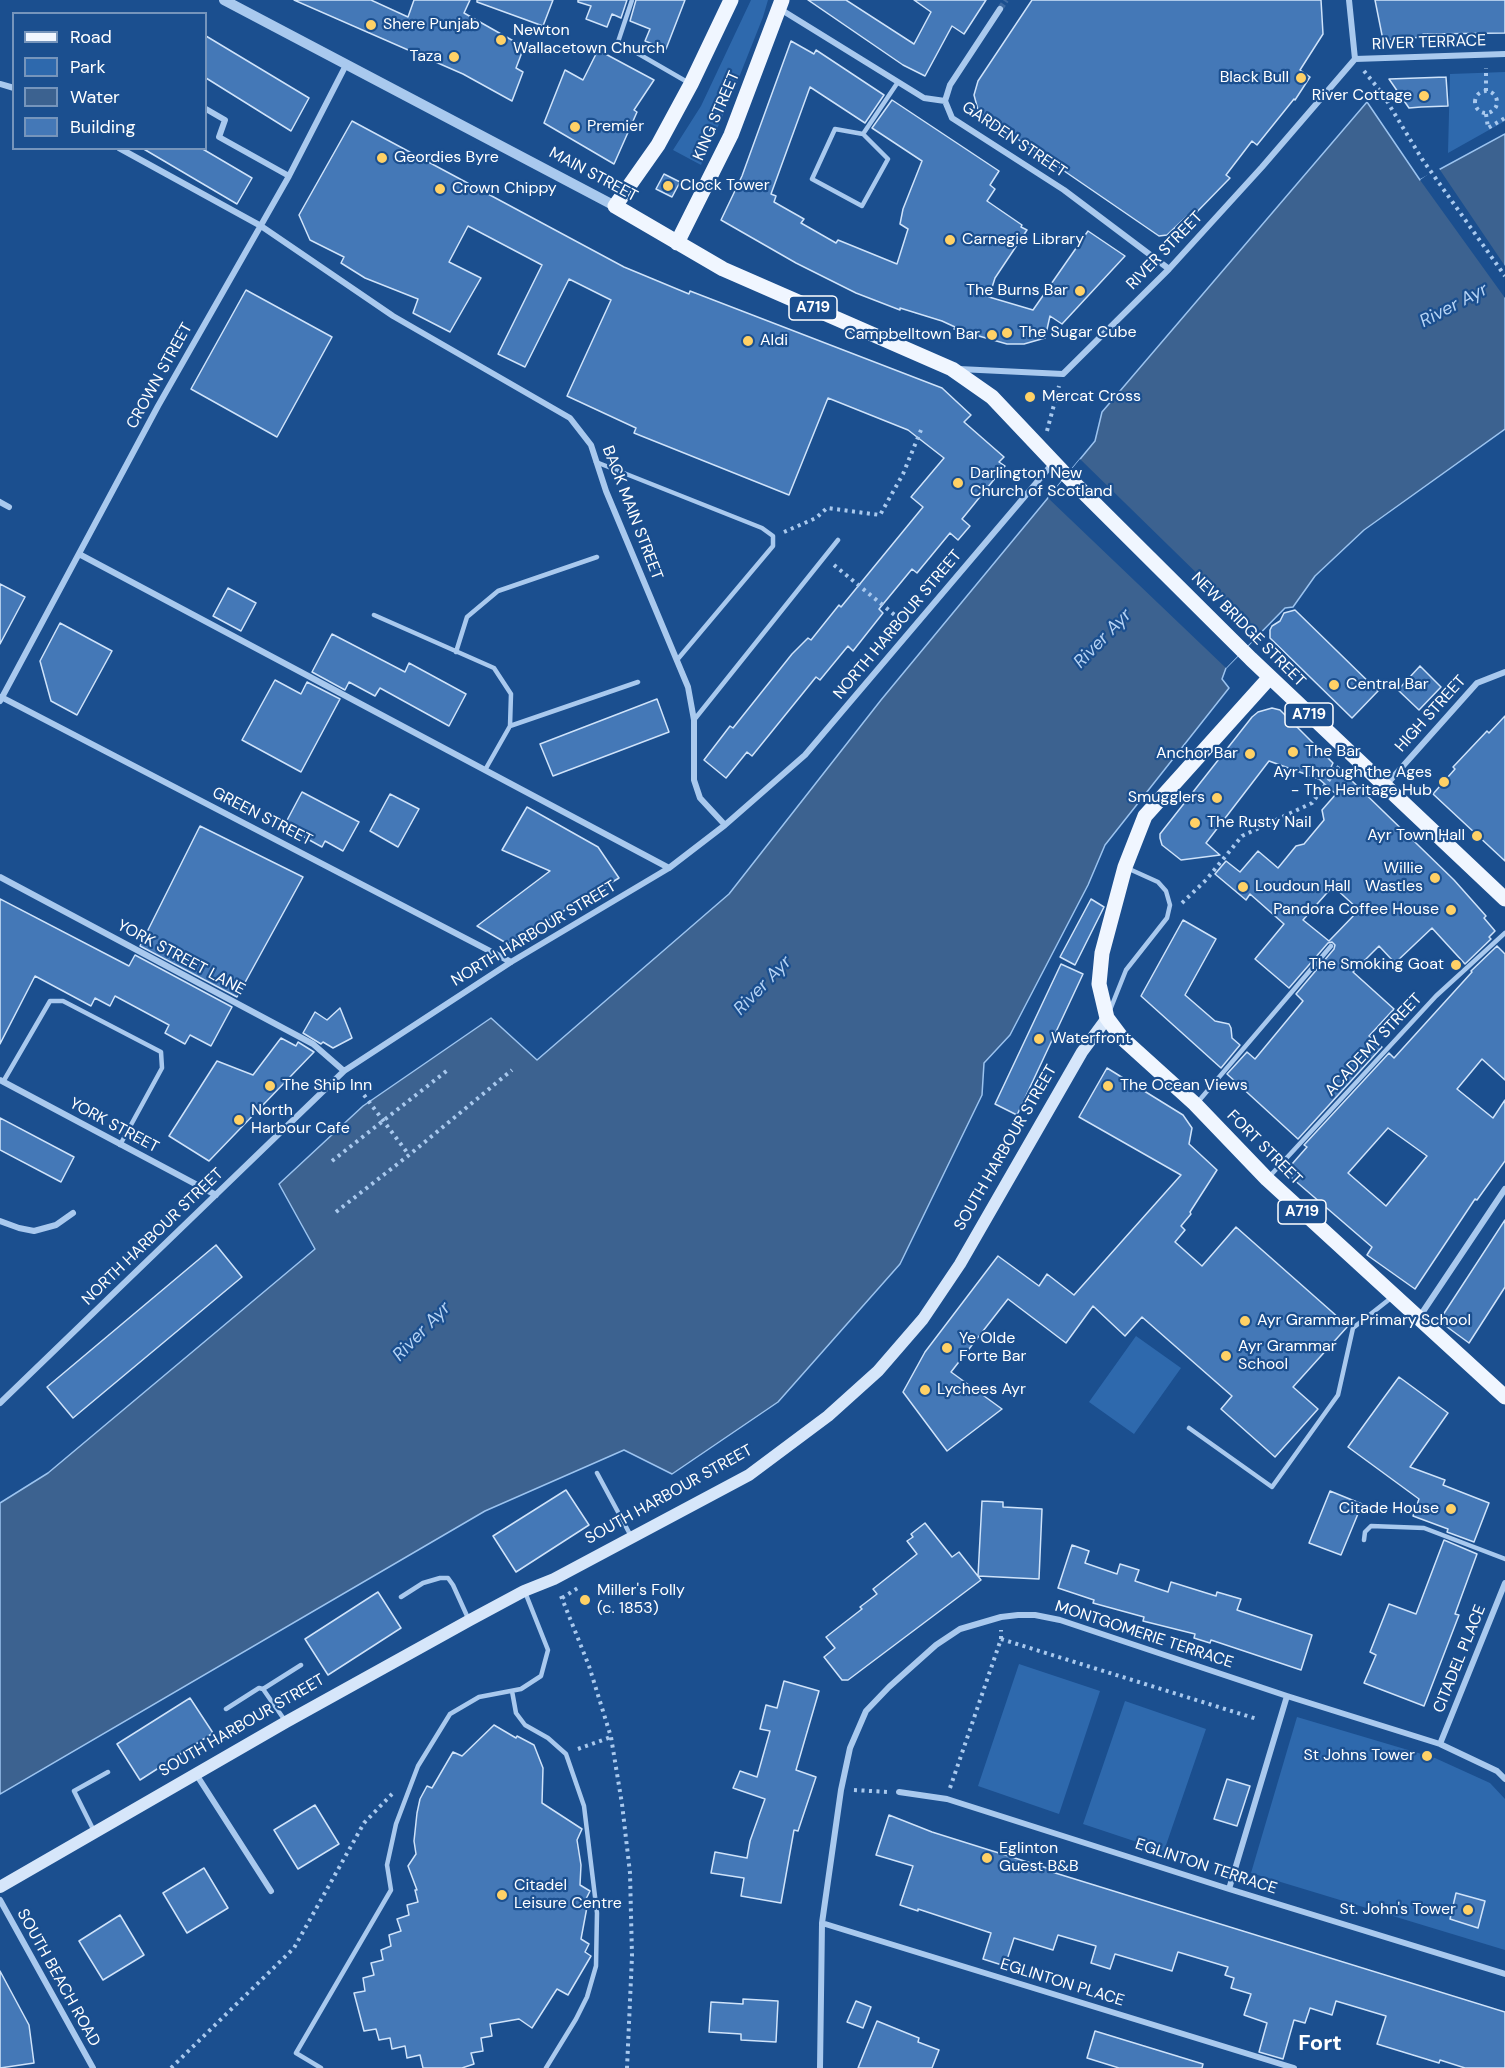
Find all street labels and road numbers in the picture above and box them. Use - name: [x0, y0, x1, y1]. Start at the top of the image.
- street label: RIVER TERRACE: [1372, 31, 1486, 55]
- street label: KING STREET: [690, 68, 744, 164]
- street label: GARDEN STREET: [958, 98, 1070, 182]
- street label: MAIN STREET: [545, 144, 641, 206]
- street label: RIVER STREET: [1123, 208, 1207, 294]
- road number: A719: [789, 296, 837, 320]
- street label: CROWN STREET: [123, 320, 197, 432]
- street label: BACK MAIN STREET: [598, 443, 666, 583]
- street label: NORTH HARBOUR STREET: [830, 546, 966, 704]
- street label: NEW BRIDGE STREET: [1187, 569, 1309, 691]
- street label: HIGH STREET: [1392, 672, 1470, 756]
- road number: A719: [1285, 703, 1333, 727]
- street label: GREEN STREET: [209, 784, 315, 850]
- street label: NORTH HARBOUR STREET: [448, 877, 620, 991]
- street label: YORK STREET LANE: [114, 916, 248, 1000]
- street label: ACADEMY STREET: [1321, 990, 1427, 1100]
- street label: SOUTH HARBOUR STREET: [951, 1062, 1061, 1234]
- street label: YORK STREET: [66, 1094, 162, 1158]
- street label: FORT STREET: [1222, 1106, 1306, 1190]
- street label: NORTH HARBOUR STREET: [78, 1164, 228, 1310]
- road number: A719: [1278, 1200, 1326, 1224]
- street label: SOUTH HARBOUR STREET: [582, 1441, 756, 1549]
- street label: MONTGOMERIE TERRACE: [1052, 1597, 1236, 1673]
- street label: CITADEL PLACE: [1430, 1602, 1490, 1716]
- street label: SOUTH HARBOUR STREET: [156, 1671, 328, 1781]
- street label: EGLINTON TERRACE: [1133, 1835, 1279, 1899]
- street label: SOUTH BEACH ROAD: [12, 1906, 104, 2050]
- street label: EGLINTON PLACE: [998, 1955, 1126, 2011]

